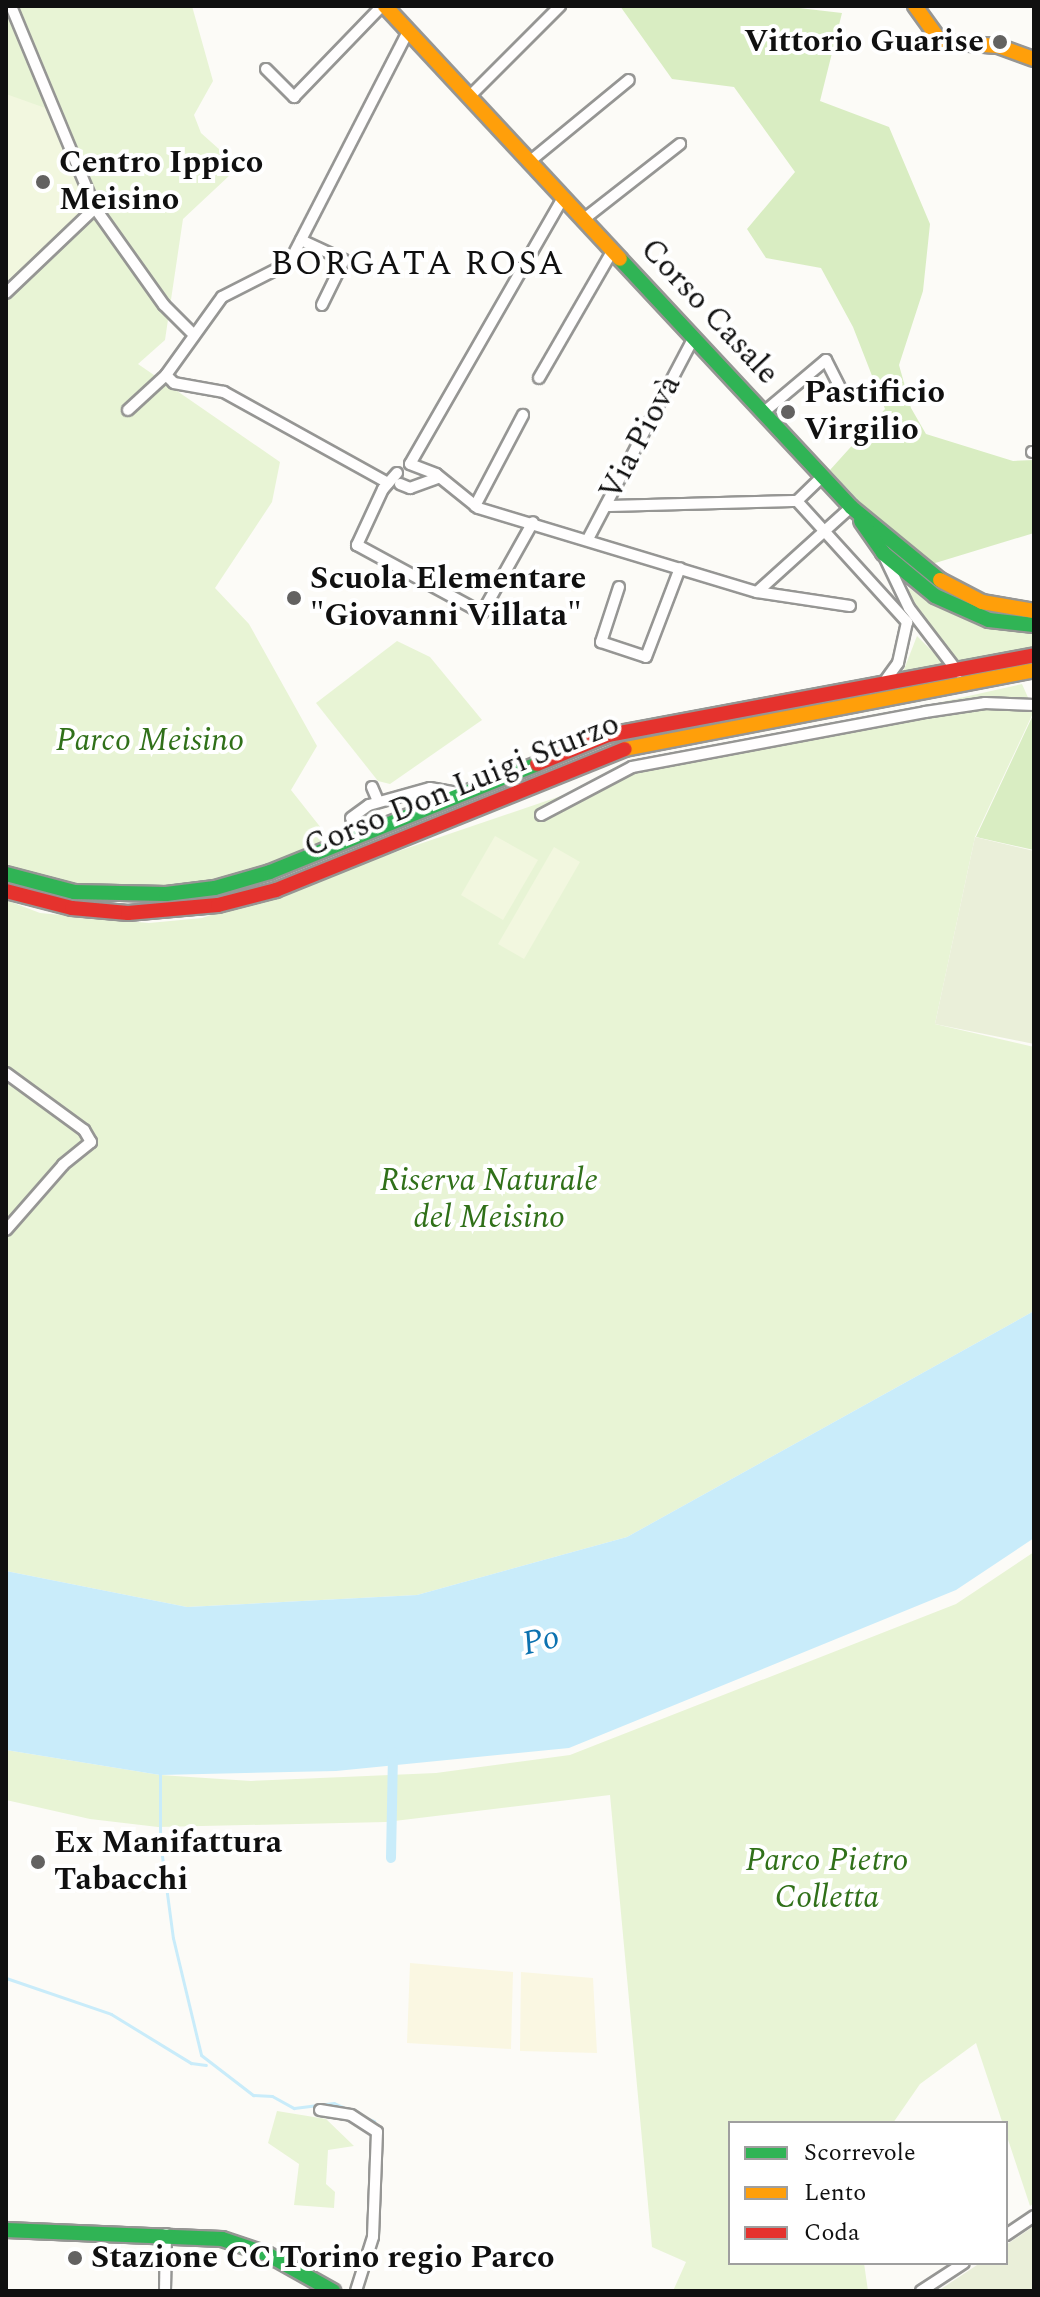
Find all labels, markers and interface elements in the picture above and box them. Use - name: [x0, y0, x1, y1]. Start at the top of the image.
- place label: Vittorio Guarise: [744, 23, 984, 61]
- marker: Vittorio Guarise: [991, 33, 1009, 51]
- place label: Centro Ippico Meisino: [59, 145, 263, 220]
- marker: Centro Ippico Meisino: [34, 173, 52, 191]
- street label: Corso Casale: [632, 231, 786, 393]
- district label: BORGATA ROSA: [270, 245, 566, 285]
- street label: Via Piovà: [592, 369, 690, 507]
- place label: Pastificio Virgilio: [804, 375, 945, 450]
- marker: Pastificio Virgilio: [779, 403, 797, 421]
- place label: Scuola Elementare "Giovanni Villata": [310, 561, 586, 636]
- marker: Scuola Elementare "Giovanni Villata": [285, 589, 303, 607]
- street label: Corso Don Luigi Sturzo: [299, 705, 625, 867]
- park label: Parco Meisino: [56, 722, 244, 760]
- park label: Riserva Naturale del Meisino: [380, 1163, 598, 1238]
- water label: Po: [518, 1617, 564, 1665]
- place label: Ex Manifattura Tabacchi: [54, 1825, 282, 1900]
- park label: Parco Pietro Colletta: [745, 1843, 909, 1918]
- marker: Ex Manifattura Tabacchi: [29, 1853, 47, 1871]
- legend: [728, 2121, 1008, 2265]
- text: Scorrevole: [804, 2135, 916, 2171]
- text: Lento: [804, 2175, 866, 2211]
- text: Coda: [804, 2215, 860, 2251]
- place label: Stazione CC Torino regio Parco: [91, 2239, 554, 2277]
- marker: Stazione CC Torino regio Parco: [66, 2249, 84, 2267]

